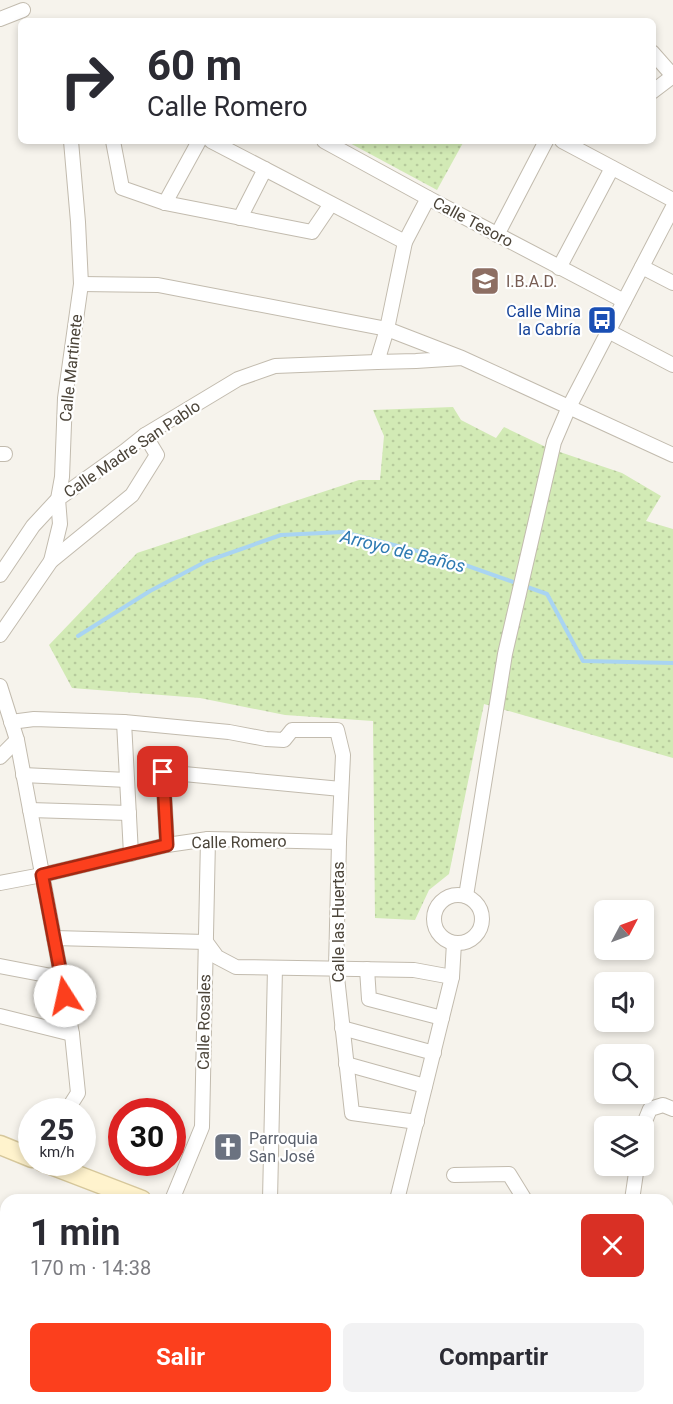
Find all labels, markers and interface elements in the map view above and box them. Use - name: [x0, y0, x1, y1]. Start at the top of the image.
- text: 60 m: [147, 41, 242, 90]
- icon: right: [48, 42, 126, 120]
- text: Calle Romero: [147, 91, 308, 123]
- street label: Calle Tesoro: [430, 193, 516, 251]
- school or university icon: I.B.A.D.: [469, 265, 501, 297]
- place label: I.B.A.D.: [506, 272, 557, 291]
- place label: Calle Mina la Cabría: [506, 302, 581, 339]
- bus stop icon: Calle Mina la Cabría: [586, 304, 618, 336]
- street label: Calle Martinete: [56, 313, 86, 423]
- street label: Calle Madre San Pablo: [60, 396, 204, 502]
- water label: Arroyo de Baños: [337, 525, 468, 577]
- pin: [137, 746, 188, 797]
- icon: arrive: [146, 755, 179, 788]
- street label: Calle Romero: [191, 832, 287, 852]
- street label: Calle las Huertas: [329, 862, 348, 982]
- north arrow: [594, 900, 654, 960]
- map controls: [594, 900, 654, 1176]
- position arrow: [33, 964, 97, 1028]
- button: sound: [594, 972, 654, 1032]
- street label: Calle Rosales: [194, 974, 214, 1070]
- button: search: [594, 1044, 654, 1104]
- speed limit sign: 30: [108, 1098, 186, 1176]
- text: 25: [40, 1112, 74, 1147]
- button: layers: [594, 1116, 654, 1176]
- place label: Parroquia San José: [249, 1129, 318, 1166]
- church icon: Parroquia San José: [212, 1131, 244, 1163]
- text: km/h: [39, 1143, 75, 1161]
- text: 1 min: [30, 1212, 121, 1254]
- button: close: [581, 1214, 644, 1277]
- text: 170 m · 14:38: [30, 1256, 151, 1280]
- button: Salir: [30, 1323, 331, 1392]
- button: Compartir: [343, 1323, 644, 1392]

